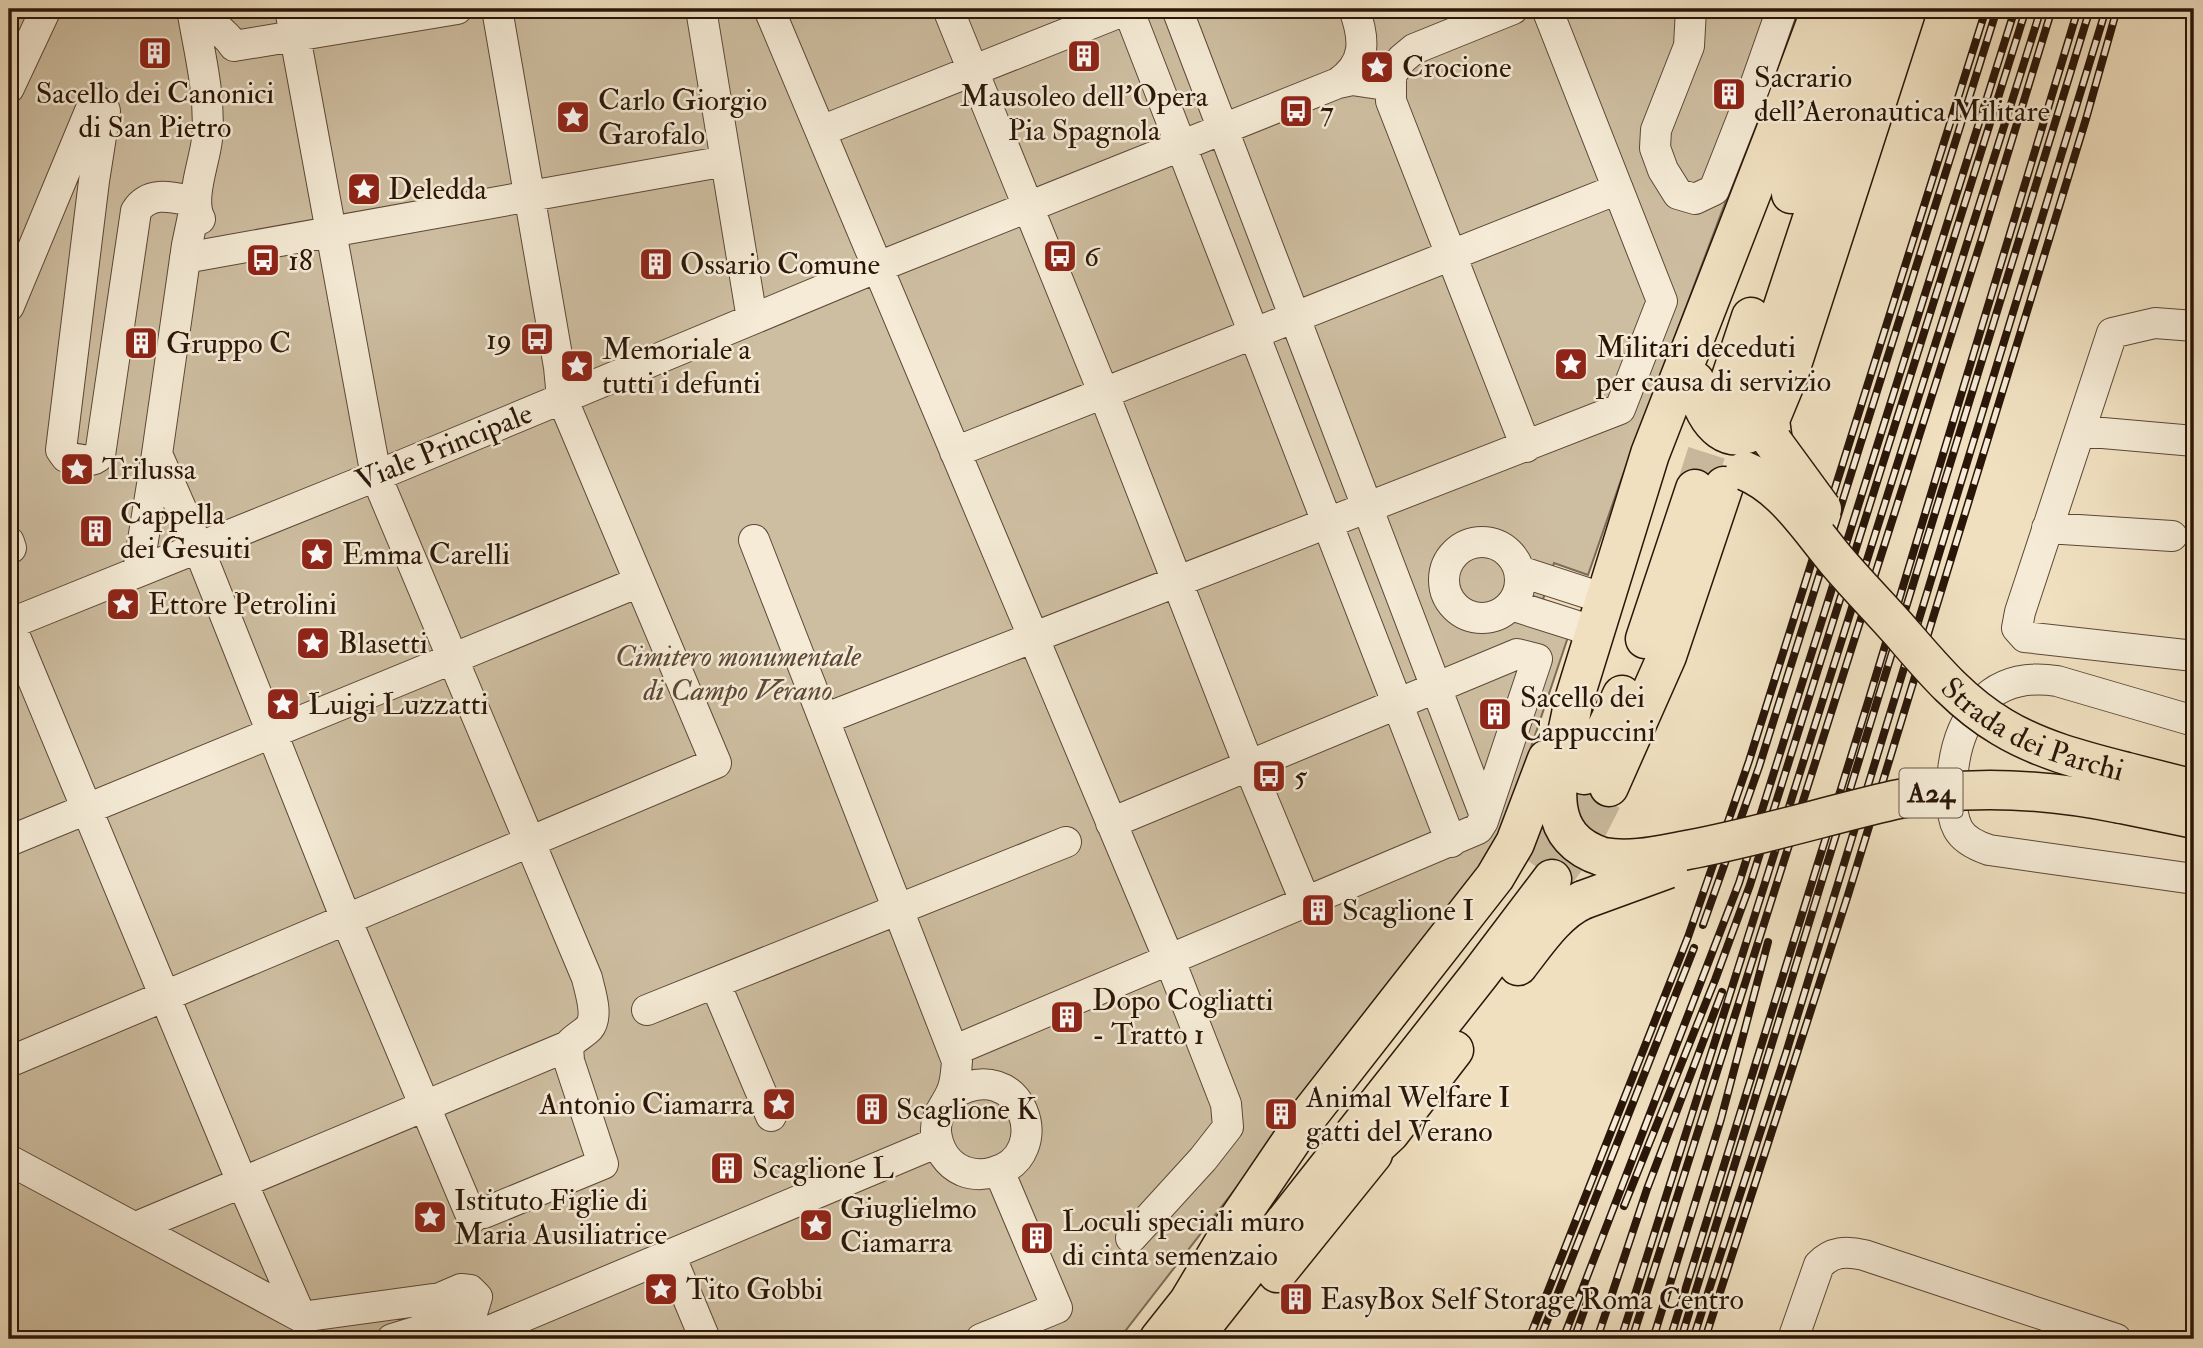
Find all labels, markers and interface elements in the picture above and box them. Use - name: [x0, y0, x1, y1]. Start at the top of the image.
- building icon: Sacello dei Canonici di San Pietro: [136, 34, 174, 72]
- building icon: Mausoleo dell'Opera Pia Spagnola: [1065, 37, 1103, 75]
- place icon: Crocione: [1358, 48, 1396, 86]
- place label: Crocione: [1402, 49, 1512, 86]
- place label: Sacrario dell'Aeronautica Militare: [1754, 59, 2050, 130]
- place label: Sacello dei Canonici di San Pietro: [36, 75, 274, 146]
- building icon: Sacrario dell'Aeronautica Militare: [1710, 75, 1748, 113]
- place label: Mausoleo dell'Opera Pia Spagnola: [960, 78, 1209, 149]
- place label: Carlo Giorgio Garofalo: [598, 82, 767, 153]
- bus stop icon: 7: [1277, 92, 1315, 130]
- place label: 7: [1320, 93, 1334, 130]
- place icon: Carlo Giorgio Garofalo: [554, 98, 592, 136]
- place icon: Deledda: [345, 170, 383, 208]
- place label: Deledda: [388, 171, 488, 208]
- bus stop icon: 6: [1041, 237, 1079, 275]
- place label: 6: [1084, 238, 1101, 275]
- bus stop icon: 18: [244, 241, 282, 279]
- place label: 18: [288, 242, 313, 279]
- building icon: Ossario Comune: [637, 245, 675, 283]
- place label: Ossario Comune: [680, 246, 880, 283]
- bus stop icon: 19: [518, 320, 556, 358]
- place label: 19: [486, 321, 512, 358]
- building icon: Gruppo C: [122, 324, 160, 362]
- place label: Gruppo C: [166, 325, 291, 362]
- place label: Militari deceduti per causa di servizio: [1595, 329, 1831, 400]
- place label: Memoriale a tutti i defunti: [602, 331, 761, 402]
- place icon: Militari deceduti per causa di servizio: [1552, 345, 1590, 383]
- place icon: Memoriale a tutti i defunti: [558, 347, 596, 385]
- street label: Viale Principale: [350, 395, 538, 499]
- place icon: Trilussa: [58, 450, 96, 488]
- place label: Trilussa: [102, 451, 197, 488]
- place label: Cappella dei Gesuiti: [120, 496, 251, 567]
- building icon: Cappella dei Gesuiti: [77, 512, 115, 550]
- place icon: Emma Carelli: [298, 535, 336, 573]
- place label: Emma Carelli: [342, 536, 510, 573]
- place icon: Ettore Petrolini: [104, 585, 142, 623]
- place label: Ettore Petrolini: [148, 586, 337, 623]
- place icon: Blasetti: [294, 624, 332, 662]
- place label: Blasetti: [338, 625, 428, 662]
- park label: Cimitero monumentale di Campo Verano: [615, 638, 862, 709]
- street label: Strada dei Parchi: [1933, 669, 2128, 789]
- place label: Sacello dei Cappuccini: [1520, 679, 1656, 750]
- place icon: Luigi Luzzatti: [264, 685, 302, 723]
- place label: Luigi Luzzatti: [308, 686, 488, 723]
- building icon: Sacello dei Cappuccini: [1476, 695, 1514, 733]
- bus stop icon: 5: [1250, 757, 1288, 795]
- place label: 5: [1294, 758, 1308, 795]
- road number: A24: [1899, 768, 1962, 818]
- building icon: Scaglione I: [1299, 891, 1337, 929]
- place label: Scaglione I: [1342, 892, 1474, 929]
- place label: Dopo Cogliatti - Tratto 1: [1092, 982, 1273, 1053]
- building icon: Dopo Cogliatti - Tratto 1: [1048, 998, 1086, 1036]
- place label: Animal Welfare I gatti del Verano: [1305, 1079, 1510, 1150]
- place icon: Antonio Ciamarra: [760, 1085, 798, 1123]
- place label: Antonio Ciamarra: [538, 1086, 755, 1123]
- building icon: Scaglione K: [853, 1090, 891, 1128]
- place label: Scaglione K: [896, 1091, 1038, 1128]
- building icon: Animal Welfare I gatti del Verano: [1262, 1095, 1300, 1133]
- building icon: Scaglione L: [708, 1149, 746, 1187]
- place label: Scaglione L: [752, 1150, 894, 1187]
- place label: Istituto Figlie di Maria Ausiliatrice: [454, 1182, 667, 1253]
- place label: Giuglielmo Ciamarra: [840, 1190, 977, 1261]
- place icon: Istituto Figlie di Maria Ausiliatrice: [411, 1198, 449, 1236]
- place label: Loculi speciali muro di cinta semenzaio: [1062, 1203, 1304, 1274]
- place icon: Giuglielmo Ciamarra: [797, 1206, 835, 1244]
- building icon: Loculi speciali muro di cinta semenzaio: [1018, 1219, 1056, 1257]
- place icon: Tito Gobbi: [642, 1270, 680, 1308]
- place label: Tito Gobbi: [686, 1271, 823, 1308]
- building icon: EasyBox Self Storage Roma Centro: [1277, 1280, 1315, 1318]
- place label: EasyBox Self Storage Roma Centro: [1320, 1281, 1744, 1318]

